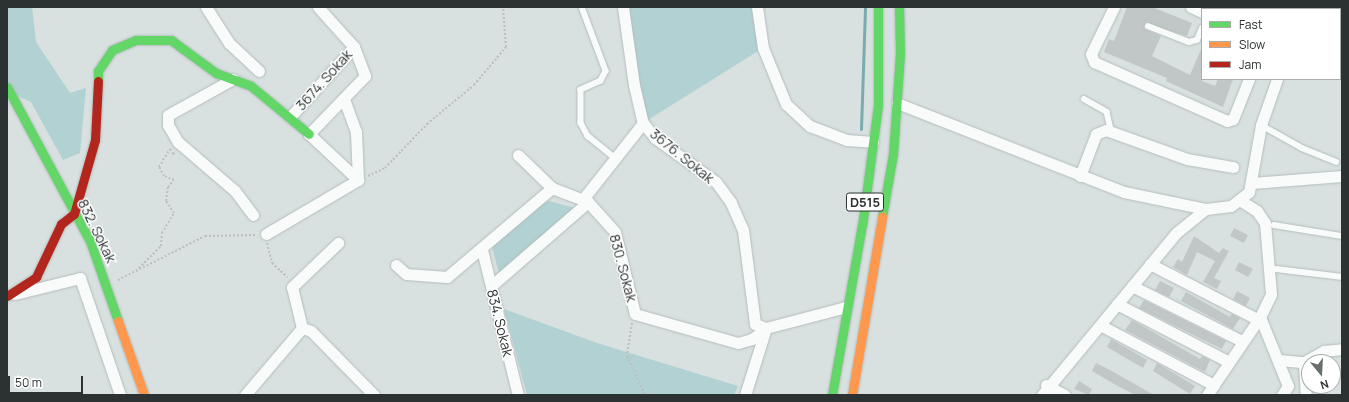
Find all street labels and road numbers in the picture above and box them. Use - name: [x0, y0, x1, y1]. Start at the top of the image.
- street label: 3674. Sokak: [292, 46, 356, 114]
- street label: 3676. Sokak: [647, 125, 717, 187]
- road number: D515: [845, 191, 885, 213]
- street label: 832. Sokak: [74, 196, 120, 266]
- street label: 830. Sokak: [606, 232, 640, 304]
- street label: 834. Sokak: [484, 288, 516, 358]

